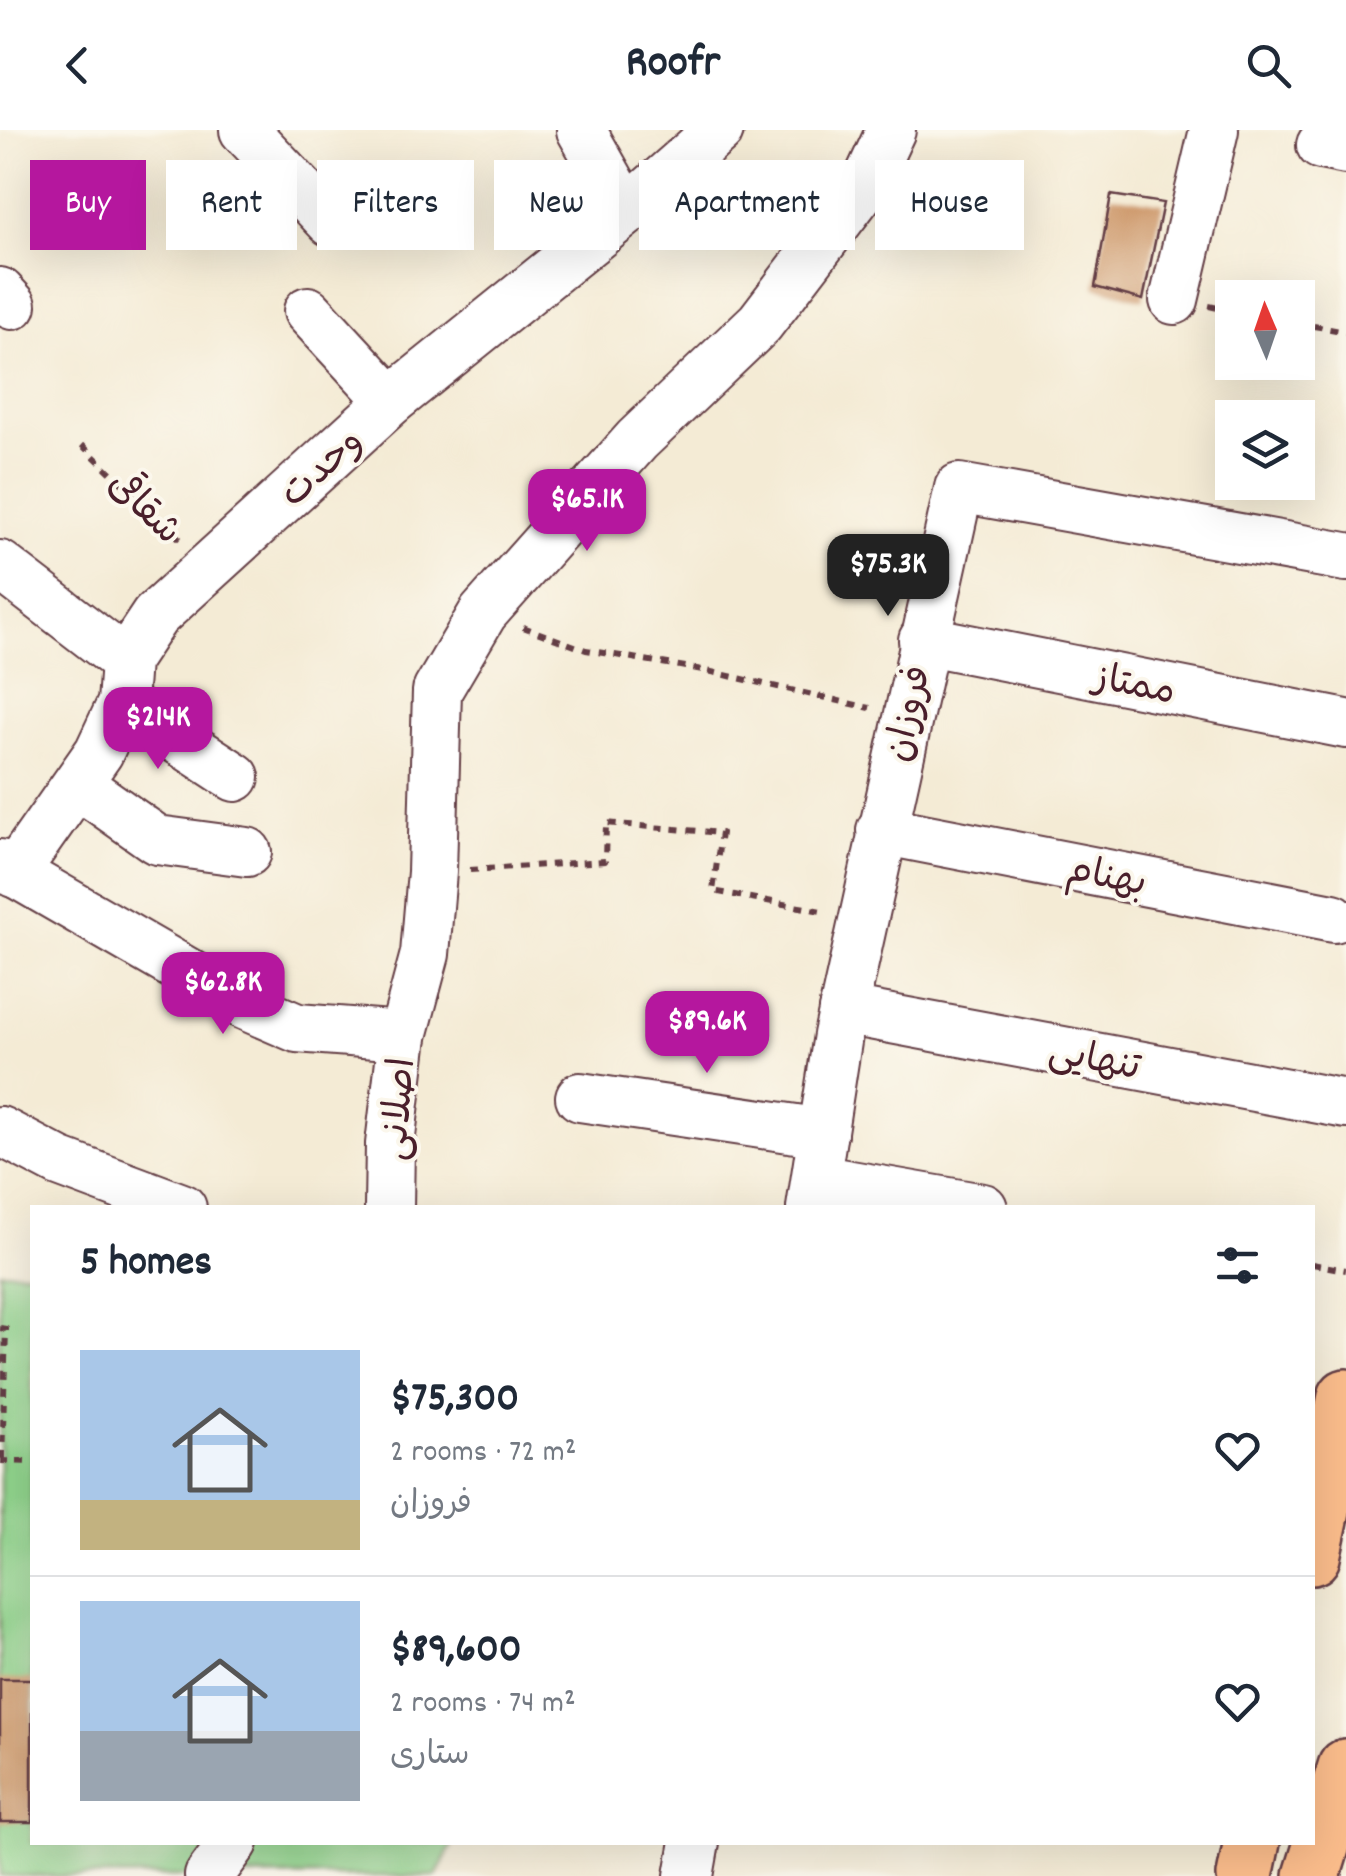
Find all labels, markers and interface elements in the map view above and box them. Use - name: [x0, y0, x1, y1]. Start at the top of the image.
- text: Roofr: [626, 33, 720, 97]
- icon: back: [50, 38, 105, 93]
- icon: search: [1241, 38, 1296, 93]
- chip: Buy: [30, 160, 146, 250]
- chip: Rent: [166, 160, 297, 250]
- chip: Filters: [317, 160, 474, 250]
- chip: New: [494, 160, 619, 250]
- chip: Apartment: [639, 160, 855, 250]
- chip: House: [875, 160, 1024, 250]
- north arrow: [1215, 280, 1315, 380]
- map controls: [1215, 280, 1315, 500]
- button: layers: [1215, 400, 1315, 500]
- street label: وحدت: [269, 417, 378, 523]
- street label: شقاقی: [92, 460, 193, 560]
- pin: $65.1K: [506, 469, 668, 554]
- text: $65.1K: [550, 478, 624, 524]
- pin: $75.3K: [807, 534, 969, 619]
- text: $75.3K: [849, 543, 927, 589]
- street label: ممتاز: [1085, 652, 1180, 722]
- street label: فروزان: [874, 661, 949, 768]
- pin: $214K: [88, 687, 228, 772]
- text: $214K: [125, 696, 191, 742]
- street label: بهنام: [1061, 845, 1151, 914]
- pin: $62.8K: [142, 952, 304, 1037]
- text: $62.8K: [184, 961, 262, 1007]
- pin: $89.6K: [626, 991, 788, 1076]
- text: $89.6K: [667, 1000, 747, 1046]
- street label: تنهایی: [1043, 1027, 1145, 1098]
- street label: اصلانی: [370, 1056, 433, 1163]
- text: 5 homes: [80, 1235, 212, 1295]
- icon: filters: [1210, 1238, 1265, 1293]
- text: $75,300: [390, 1371, 519, 1431]
- icon: home: [160, 1390, 280, 1510]
- icon: heart: [1210, 1423, 1265, 1478]
- text: 2 rooms · 72 m²: [390, 1431, 576, 1477]
- text: فروزان: [390, 1483, 472, 1529]
- text: $89,600: [390, 1622, 522, 1682]
- icon: home: [160, 1641, 280, 1761]
- icon: heart: [1210, 1674, 1265, 1729]
- text: 2 rooms · 74 m²: [390, 1682, 576, 1728]
- text: ستاری: [390, 1734, 470, 1780]

